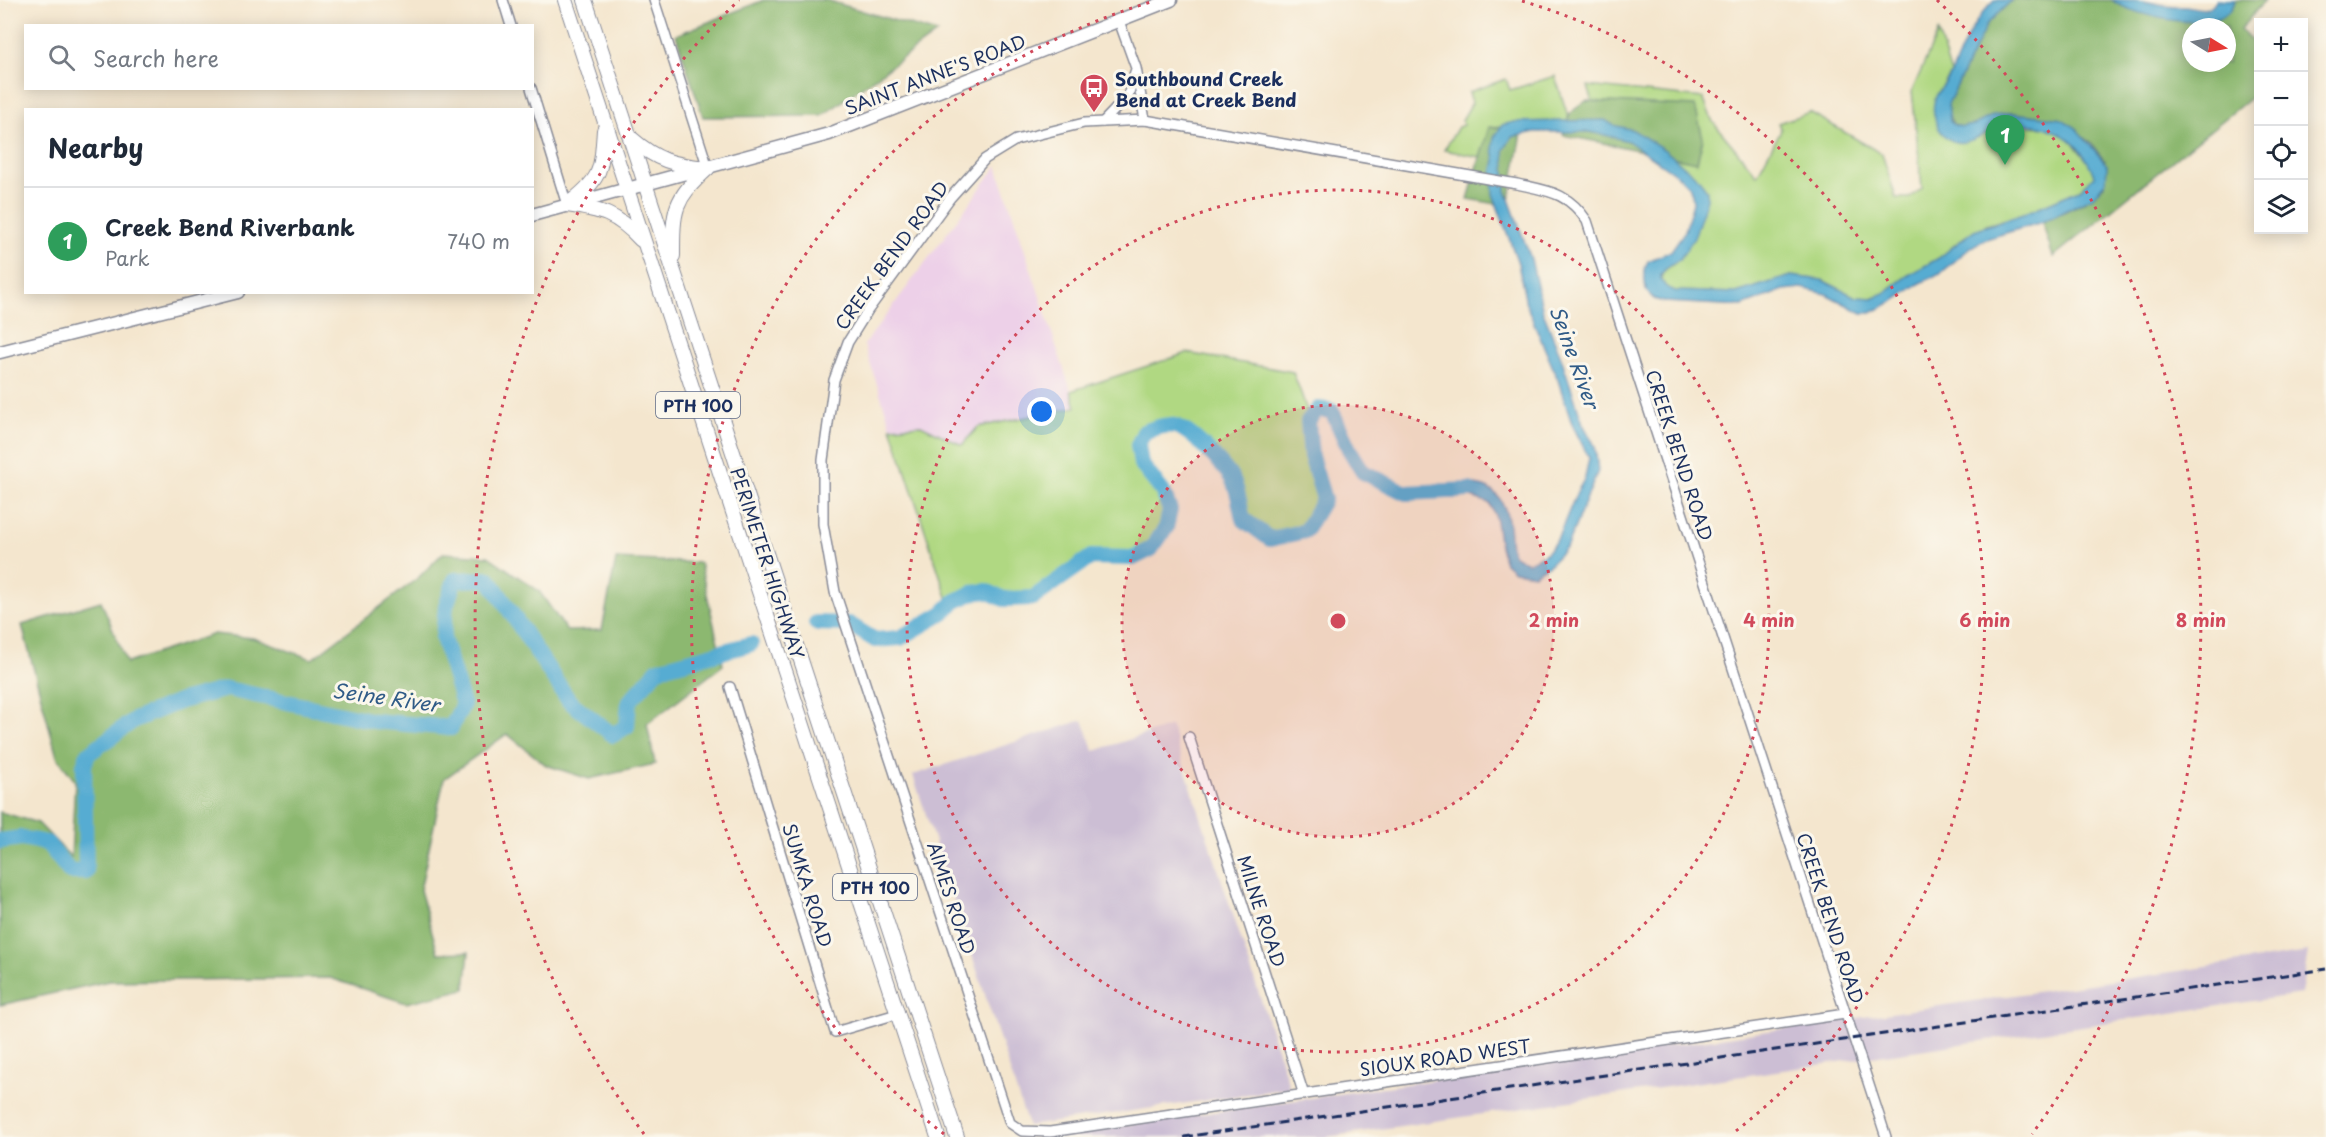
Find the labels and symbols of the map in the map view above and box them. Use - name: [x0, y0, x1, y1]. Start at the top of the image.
- north arrow: [2182, 18, 2236, 72]
- street label: SAINT ANNE'S ROAD: [840, 27, 1030, 121]
- place label: Southbound Creek Bend at Creek Bend: [1115, 65, 1296, 113]
- bus stop icon: Southbound Creek Bend at Creek Bend: [1078, 72, 1110, 114]
- pin: 1: [1986, 116, 2024, 165]
- street label: CREEK BEND ROAD: [828, 175, 954, 335]
- water label: Seine River: [1543, 302, 1608, 415]
- street label: CREEK BEND ROAD: [1640, 366, 1720, 544]
- road number: PTH 100: [656, 392, 740, 418]
- your location: [1027, 397, 1056, 426]
- street label: PERIMETER HIGHWAY: [724, 464, 812, 663]
- text: 2 min: [1529, 606, 1579, 633]
- text: 4 min: [1743, 606, 1795, 633]
- text: 6 min: [1960, 606, 2010, 633]
- text: 8 min: [2176, 606, 2226, 633]
- centre of rings: [1328, 611, 1348, 631]
- water label: Seine River: [331, 675, 444, 720]
- street label: SUMKA ROAD: [776, 820, 840, 950]
- street label: CREEK BEND ROAD: [1791, 829, 1871, 1007]
- street label: AIMES ROAD: [921, 838, 983, 958]
- street label: MILNE ROAD: [1231, 852, 1293, 970]
- road number: PTH 100: [833, 874, 917, 900]
- street label: SIOUX ROAD WEST: [1358, 1032, 1533, 1082]

